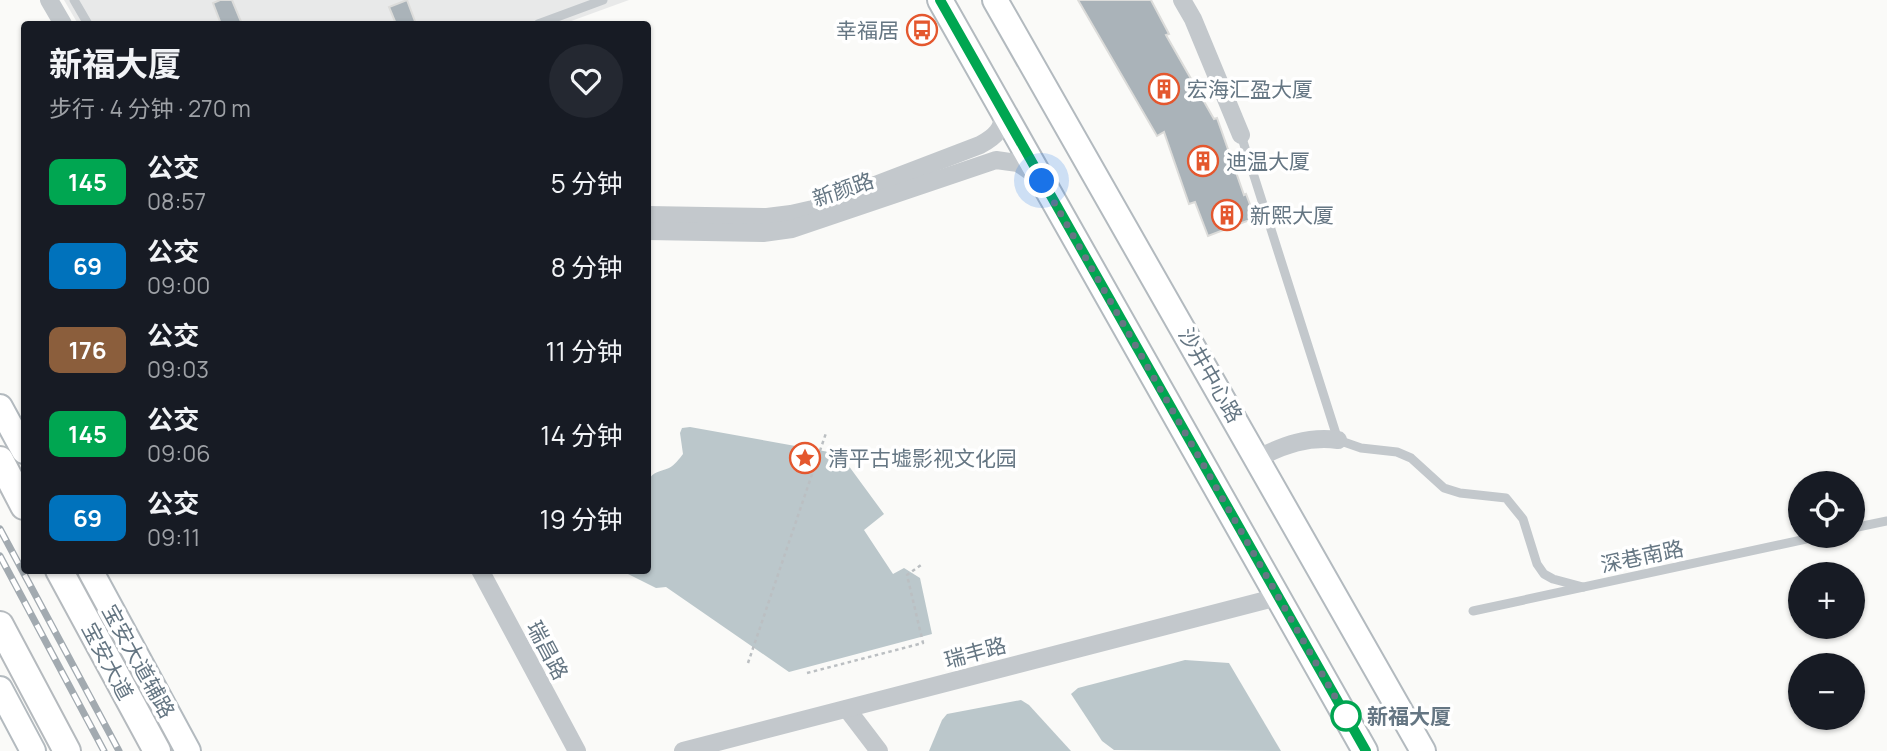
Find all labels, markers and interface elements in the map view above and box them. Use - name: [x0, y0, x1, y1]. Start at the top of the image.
- bus stop icon: 幸福居: [905, 13, 939, 47]
- place label: 幸福居: [836, 16, 899, 44]
- text: 新福大厦: [49, 41, 181, 86]
- button: heart: [549, 44, 623, 118]
- building icon: 宏海汇盈大厦: [1147, 72, 1181, 106]
- place label: 宏海汇盈大厦: [1187, 75, 1313, 103]
- text: 步行 · 4 分钟 · 270 m: [49, 92, 251, 124]
- building icon: 迪温大厦: [1186, 144, 1220, 178]
- place label: 迪温大厦: [1226, 147, 1310, 175]
- text: 公交: [147, 149, 199, 185]
- your location: [1024, 163, 1059, 198]
- text: 145: [68, 165, 107, 198]
- text: 5 分钟: [551, 165, 623, 201]
- street label: 新颜路: [809, 166, 877, 212]
- text: 08:57: [147, 185, 206, 217]
- building icon: 新熙大厦: [1210, 198, 1244, 232]
- place label: 新熙大厦: [1250, 201, 1334, 229]
- text: 公交: [147, 233, 199, 269]
- text: 69: [73, 249, 102, 282]
- text: 8 分钟: [551, 249, 623, 285]
- text: 09:00: [147, 269, 210, 301]
- text: 公交: [147, 317, 199, 353]
- street label: 沙井中心路: [1173, 323, 1249, 427]
- text: 176: [68, 333, 107, 366]
- text: 11 分钟: [546, 333, 623, 369]
- text: 09:03: [147, 353, 209, 385]
- text: 公交: [147, 401, 199, 437]
- text: 145: [68, 417, 107, 450]
- text: 14 分钟: [540, 417, 623, 453]
- text: 09:06: [147, 437, 210, 469]
- place icon: 清平古墟影视文化园: [788, 441, 822, 475]
- place label: 清平古墟影视文化园: [828, 444, 1017, 472]
- map controls: [1788, 471, 1865, 730]
- button: locate: [1788, 471, 1865, 548]
- text: 公交: [147, 485, 199, 521]
- text: 69: [73, 501, 102, 534]
- text: 19 分钟: [540, 501, 623, 537]
- text: 09:11: [147, 521, 200, 553]
- street label: 深巷南路: [1598, 534, 1686, 578]
- button: +: [1788, 562, 1865, 639]
- street label: 宝安大道辅路: [96, 599, 182, 723]
- street label: 瑞昌路: [521, 616, 575, 684]
- street label: 宝安大道: [76, 617, 140, 705]
- street label: 瑞丰路: [941, 630, 1009, 674]
- button: −: [1788, 653, 1865, 730]
- marker: 新福大厦: [1331, 701, 1361, 731]
- place label: 新福大厦: [1367, 702, 1451, 730]

